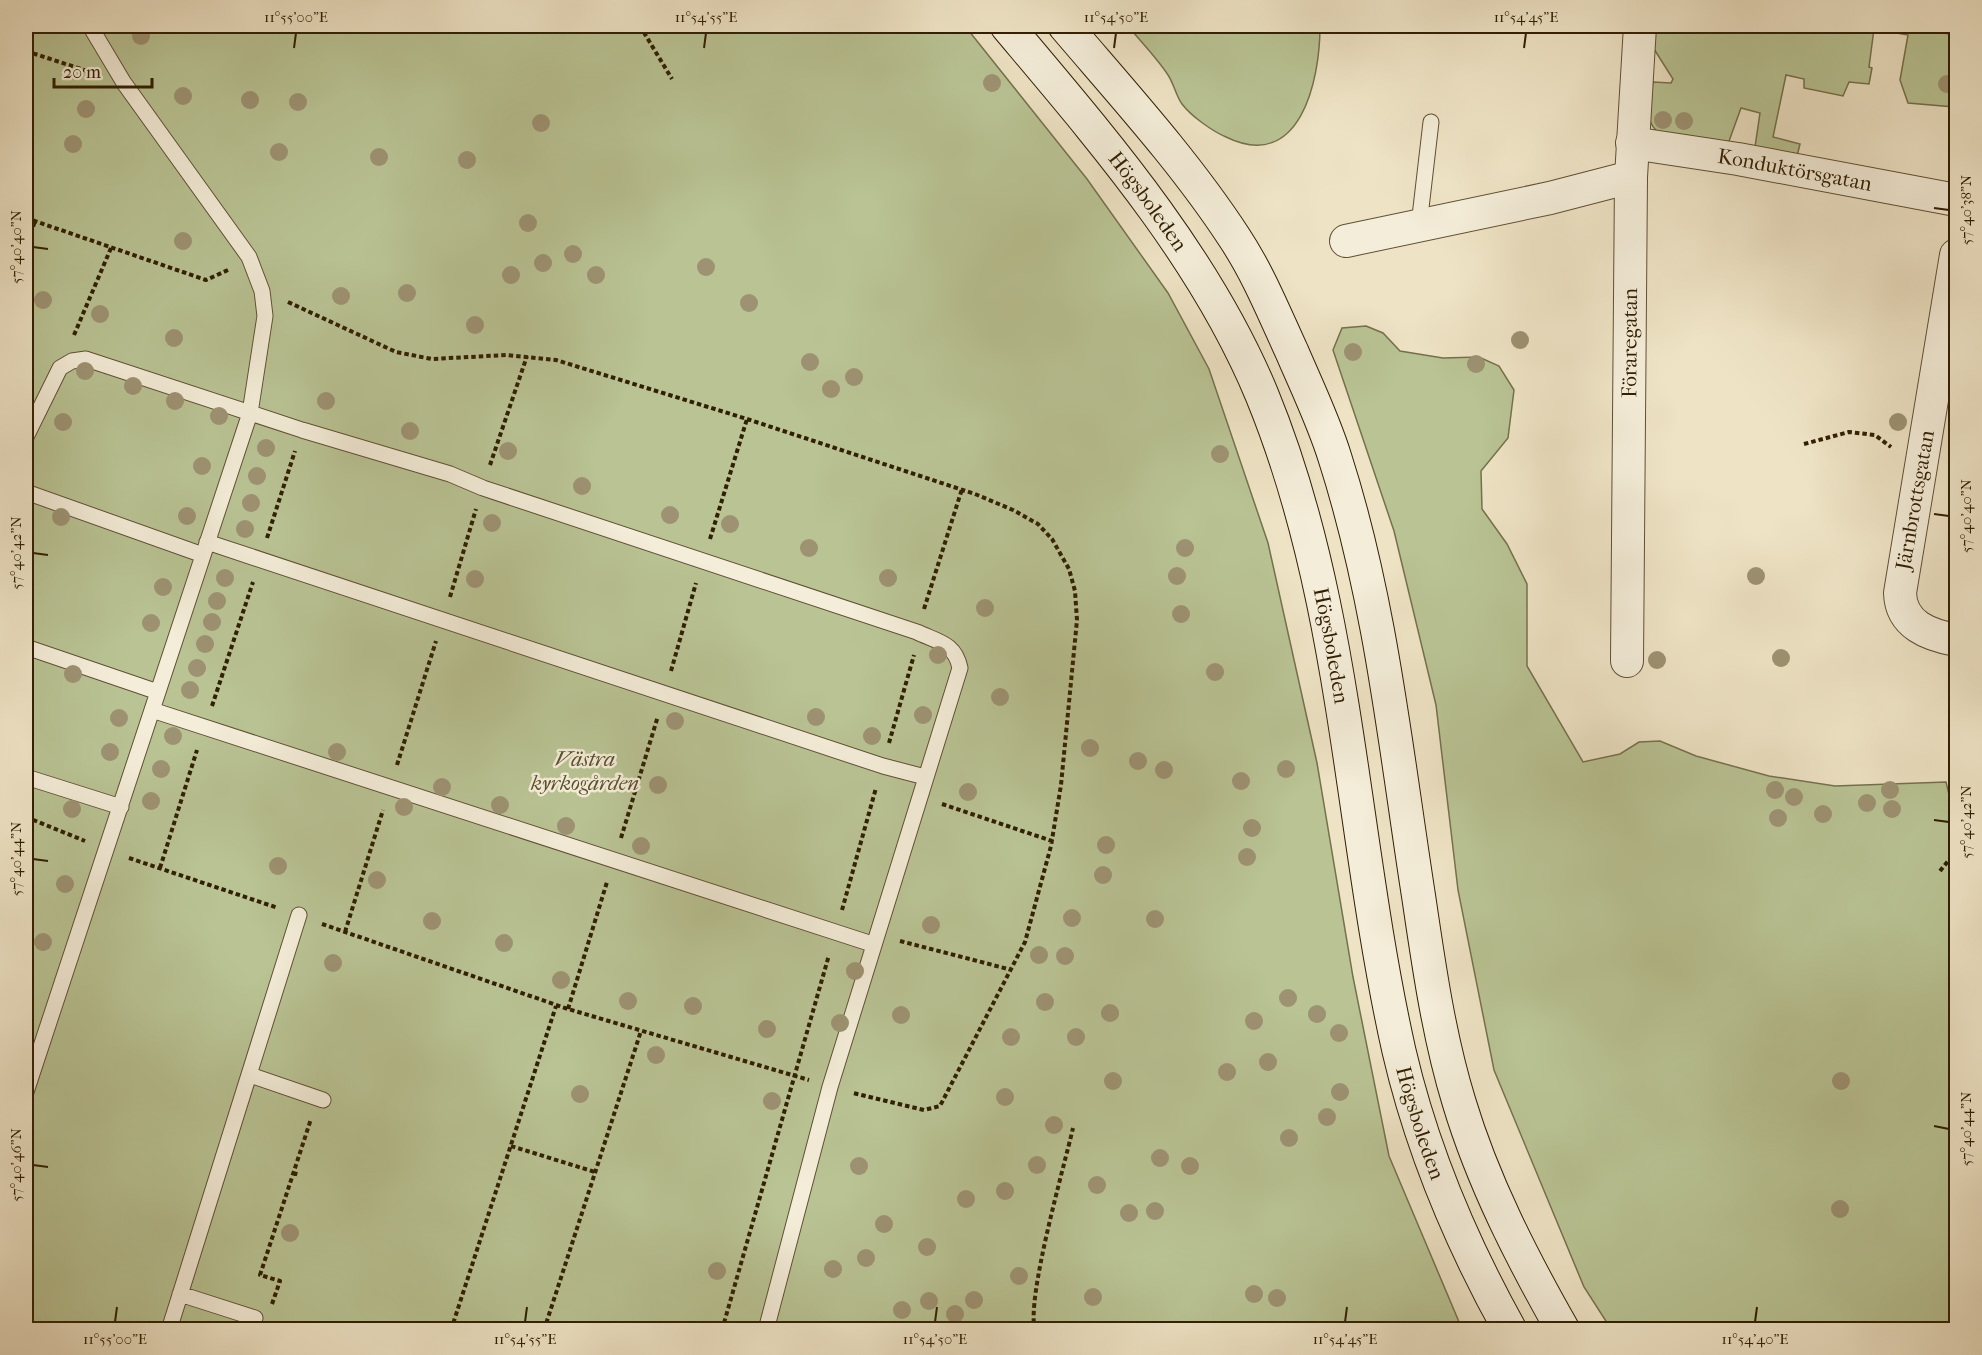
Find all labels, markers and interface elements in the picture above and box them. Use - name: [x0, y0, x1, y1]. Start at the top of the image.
- text: 11°55'00"E: [264, 8, 328, 26]
- text: 11°54'55"E: [675, 8, 737, 26]
- text: 11°54'50"E: [1084, 8, 1148, 26]
- text: 11°54'45"E: [1494, 8, 1558, 26]
- scale bar: [54, 51, 152, 89]
- text: 20 m: [63, 62, 101, 83]
- street label: Konduktörsgatan: [1716, 144, 1874, 196]
- street label: Högsboleden: [1103, 147, 1192, 256]
- text: 57°40'38"N: [1957, 174, 1975, 245]
- text: 57°40'40"N: [7, 209, 25, 284]
- street label: Föraregatan: [1617, 288, 1642, 398]
- street label: Järnbrottsgatan: [1891, 428, 1939, 574]
- text: 57°40'40"N: [1957, 478, 1975, 553]
- text: 57°40'42"N: [7, 516, 25, 590]
- street label: Högsboleden: [1309, 585, 1354, 705]
- park label: Västra kyrkogården: [530, 747, 639, 795]
- text: 57°40'42"N: [1957, 785, 1975, 859]
- text: 57°40'44"N: [7, 821, 25, 896]
- street label: Högsboleden: [1391, 1064, 1450, 1183]
- text: 57°40'44"N: [1957, 1091, 1975, 1166]
- text: 57°40'46"N: [7, 1128, 25, 1202]
- text: 11°55'00"E: [83, 1330, 147, 1348]
- text: 11°54'55"E: [494, 1330, 556, 1348]
- text: 11°54'50"E: [903, 1330, 967, 1348]
- text: 11°54'45"E: [1313, 1330, 1377, 1348]
- text: 11°54'40"E: [1722, 1330, 1788, 1348]

